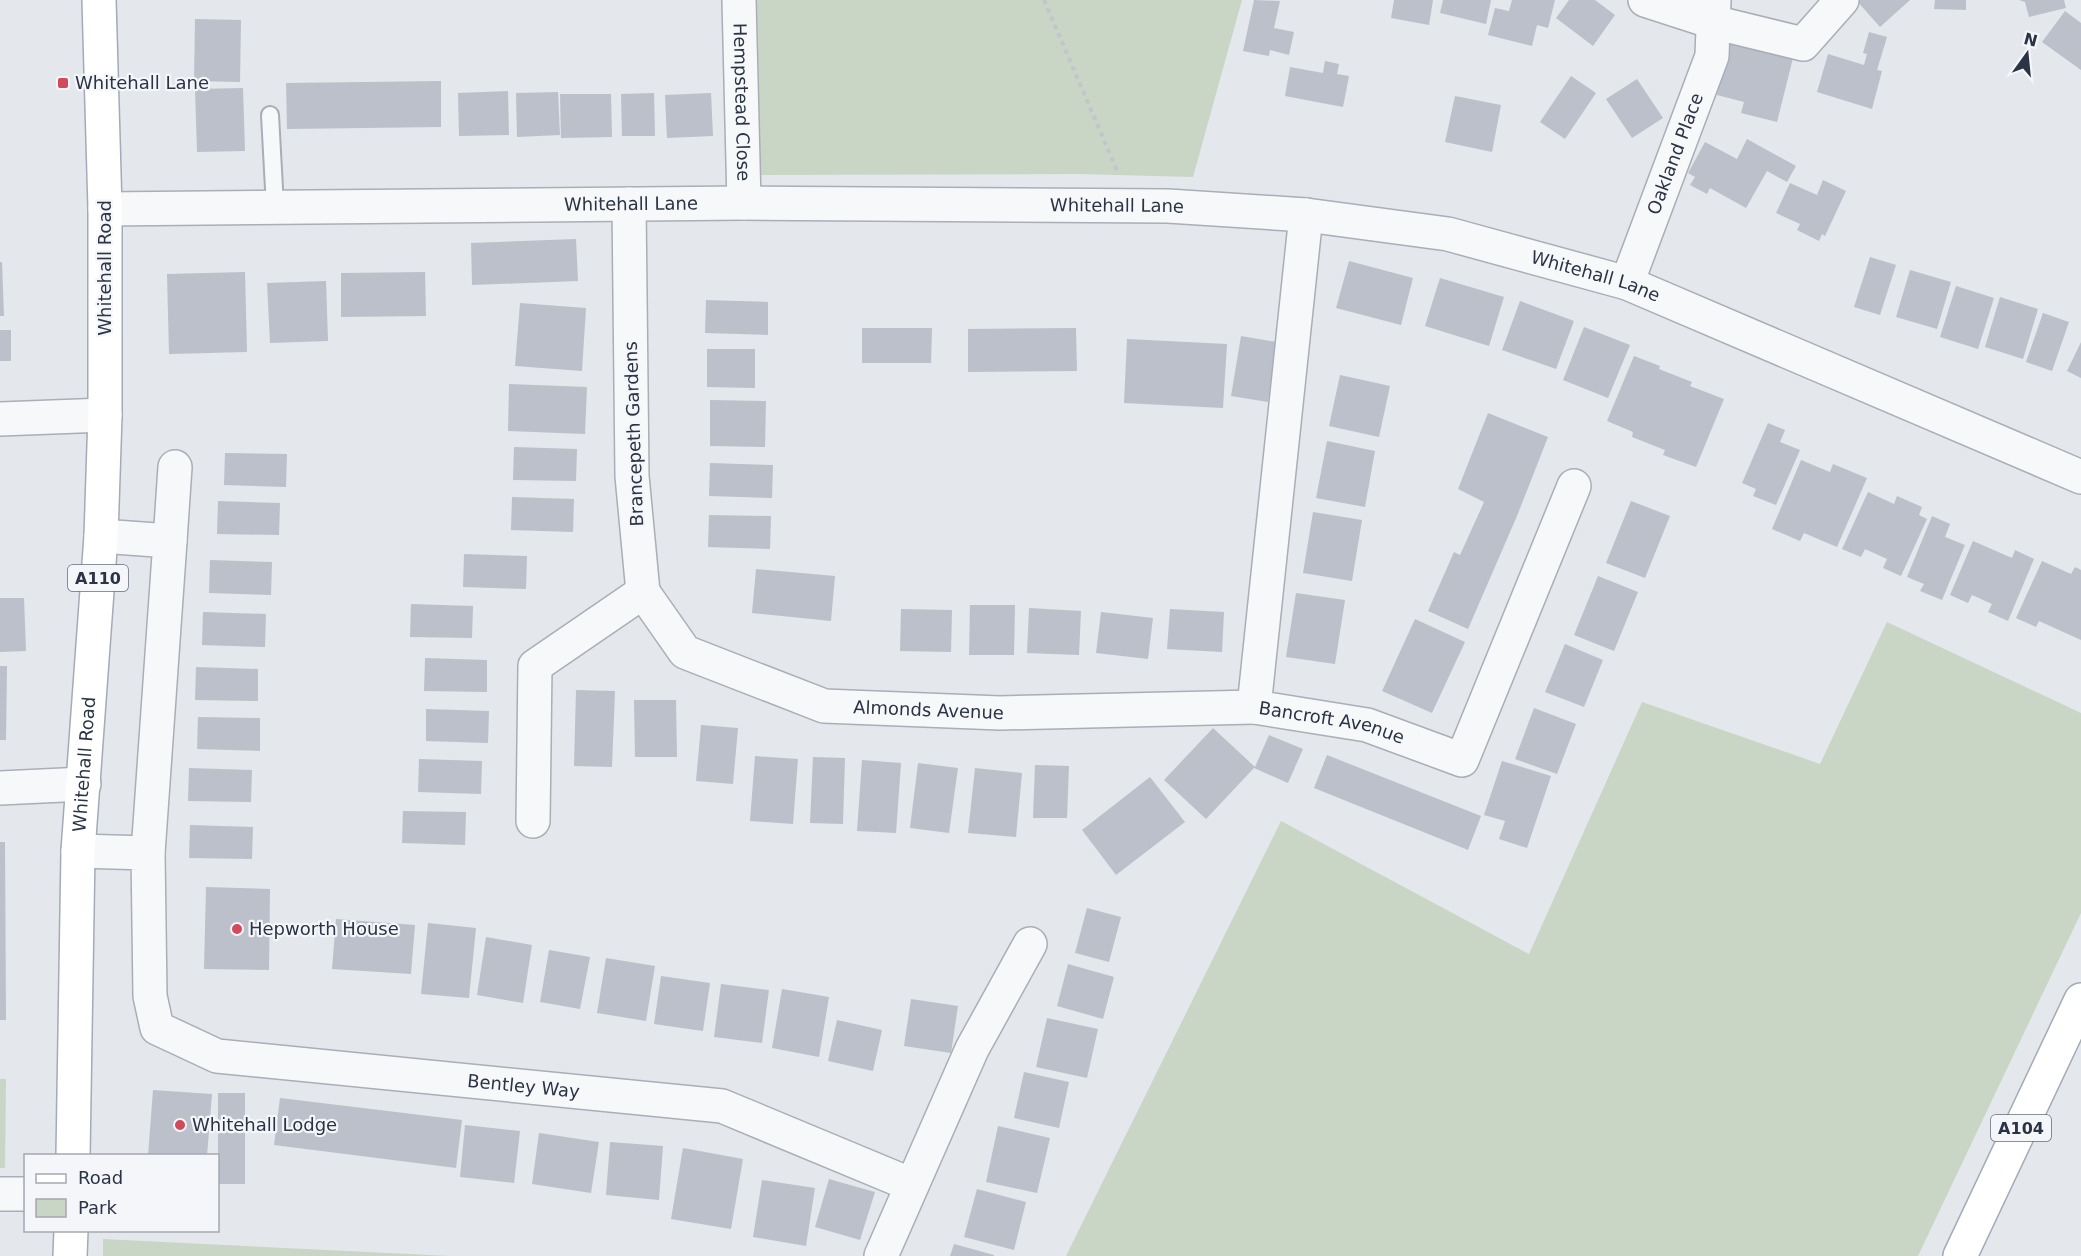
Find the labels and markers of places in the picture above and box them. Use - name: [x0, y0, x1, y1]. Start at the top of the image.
- place label: Whitehall Lane: [75, 72, 209, 93]
- marker: Whitehall Lane: [56, 76, 70, 90]
- place label: Hepworth House: [249, 918, 399, 939]
- marker: Hepworth House: [230, 922, 244, 936]
- place label: Whitehall Lodge: [192, 1114, 337, 1135]
- marker: Whitehall Lodge: [173, 1118, 187, 1132]

